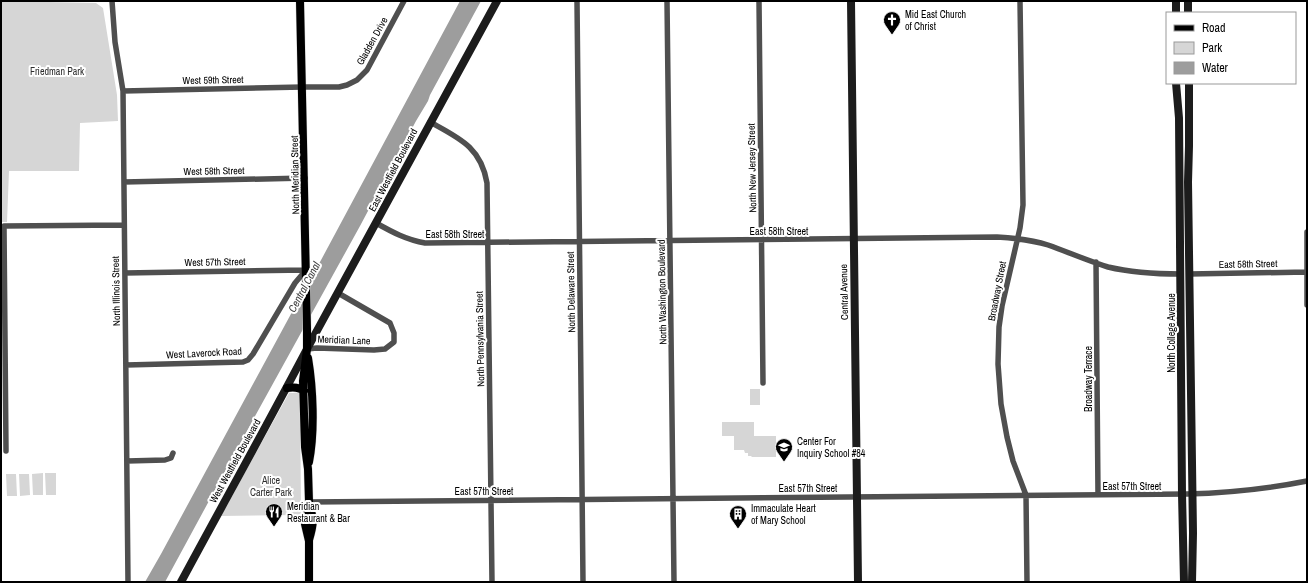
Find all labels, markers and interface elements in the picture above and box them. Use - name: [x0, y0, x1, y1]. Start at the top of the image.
- place label: Mid East Church of Christ: [905, 8, 966, 33]
- church icon: Mid East Church of Christ: [882, 10, 902, 35]
- legend: [1166, 12, 1296, 84]
- street label: Gladden Drive: [353, 14, 391, 67]
- text: Road: [1202, 20, 1226, 36]
- text: Park: [1202, 40, 1222, 56]
- text: Water: [1202, 60, 1229, 76]
- park label: Friedman Park: [30, 65, 85, 78]
- street label: West 59th Street: [182, 73, 244, 87]
- street label: North New Jersey Street: [745, 123, 759, 213]
- street label: East Westfield Boulevard: [366, 126, 420, 214]
- street label: North Meridian Street: [288, 135, 302, 215]
- street label: West 58th Street: [183, 164, 245, 178]
- street label: East 58th Street: [750, 225, 809, 238]
- street label: East 58th Street: [426, 228, 485, 241]
- street label: North Washington Boulevard: [655, 239, 669, 345]
- street label: North Delaware Street: [564, 251, 578, 333]
- street label: North Illinois Street: [109, 255, 123, 326]
- street label: West 57th Street: [184, 255, 246, 269]
- street label: East 58th Street: [1218, 257, 1278, 271]
- water label: Central Canal: [285, 258, 324, 315]
- street label: Broadway Street: [985, 259, 1009, 322]
- street label: Central Avenue: [837, 263, 851, 320]
- street label: North Pennsylvania Street: [473, 290, 487, 387]
- street label: North College Avenue: [1165, 293, 1178, 373]
- street label: Meridian Lane: [317, 333, 371, 347]
- street label: West Laverock Road: [166, 345, 242, 361]
- street label: Broadway Terrace: [1082, 346, 1095, 412]
- street label: West Westfield Boulevard: [207, 417, 263, 505]
- place label: Center For Inquiry School #84: [797, 435, 866, 460]
- school or university icon: Center For Inquiry School #84: [774, 437, 794, 462]
- park label: Alice Carter Park: [250, 474, 293, 499]
- street label: East 57th Street: [1103, 480, 1162, 493]
- street label: East 57th Street: [779, 482, 838, 495]
- street label: East 57th Street: [455, 485, 514, 498]
- place label: Meridian Restaurant & Bar: [287, 500, 350, 525]
- restaurant icon: Meridian Restaurant & Bar: [264, 502, 284, 527]
- place label: Immaculate Heart of Mary School: [751, 502, 816, 527]
- building icon: Immaculate Heart of Mary School: [728, 504, 748, 529]

